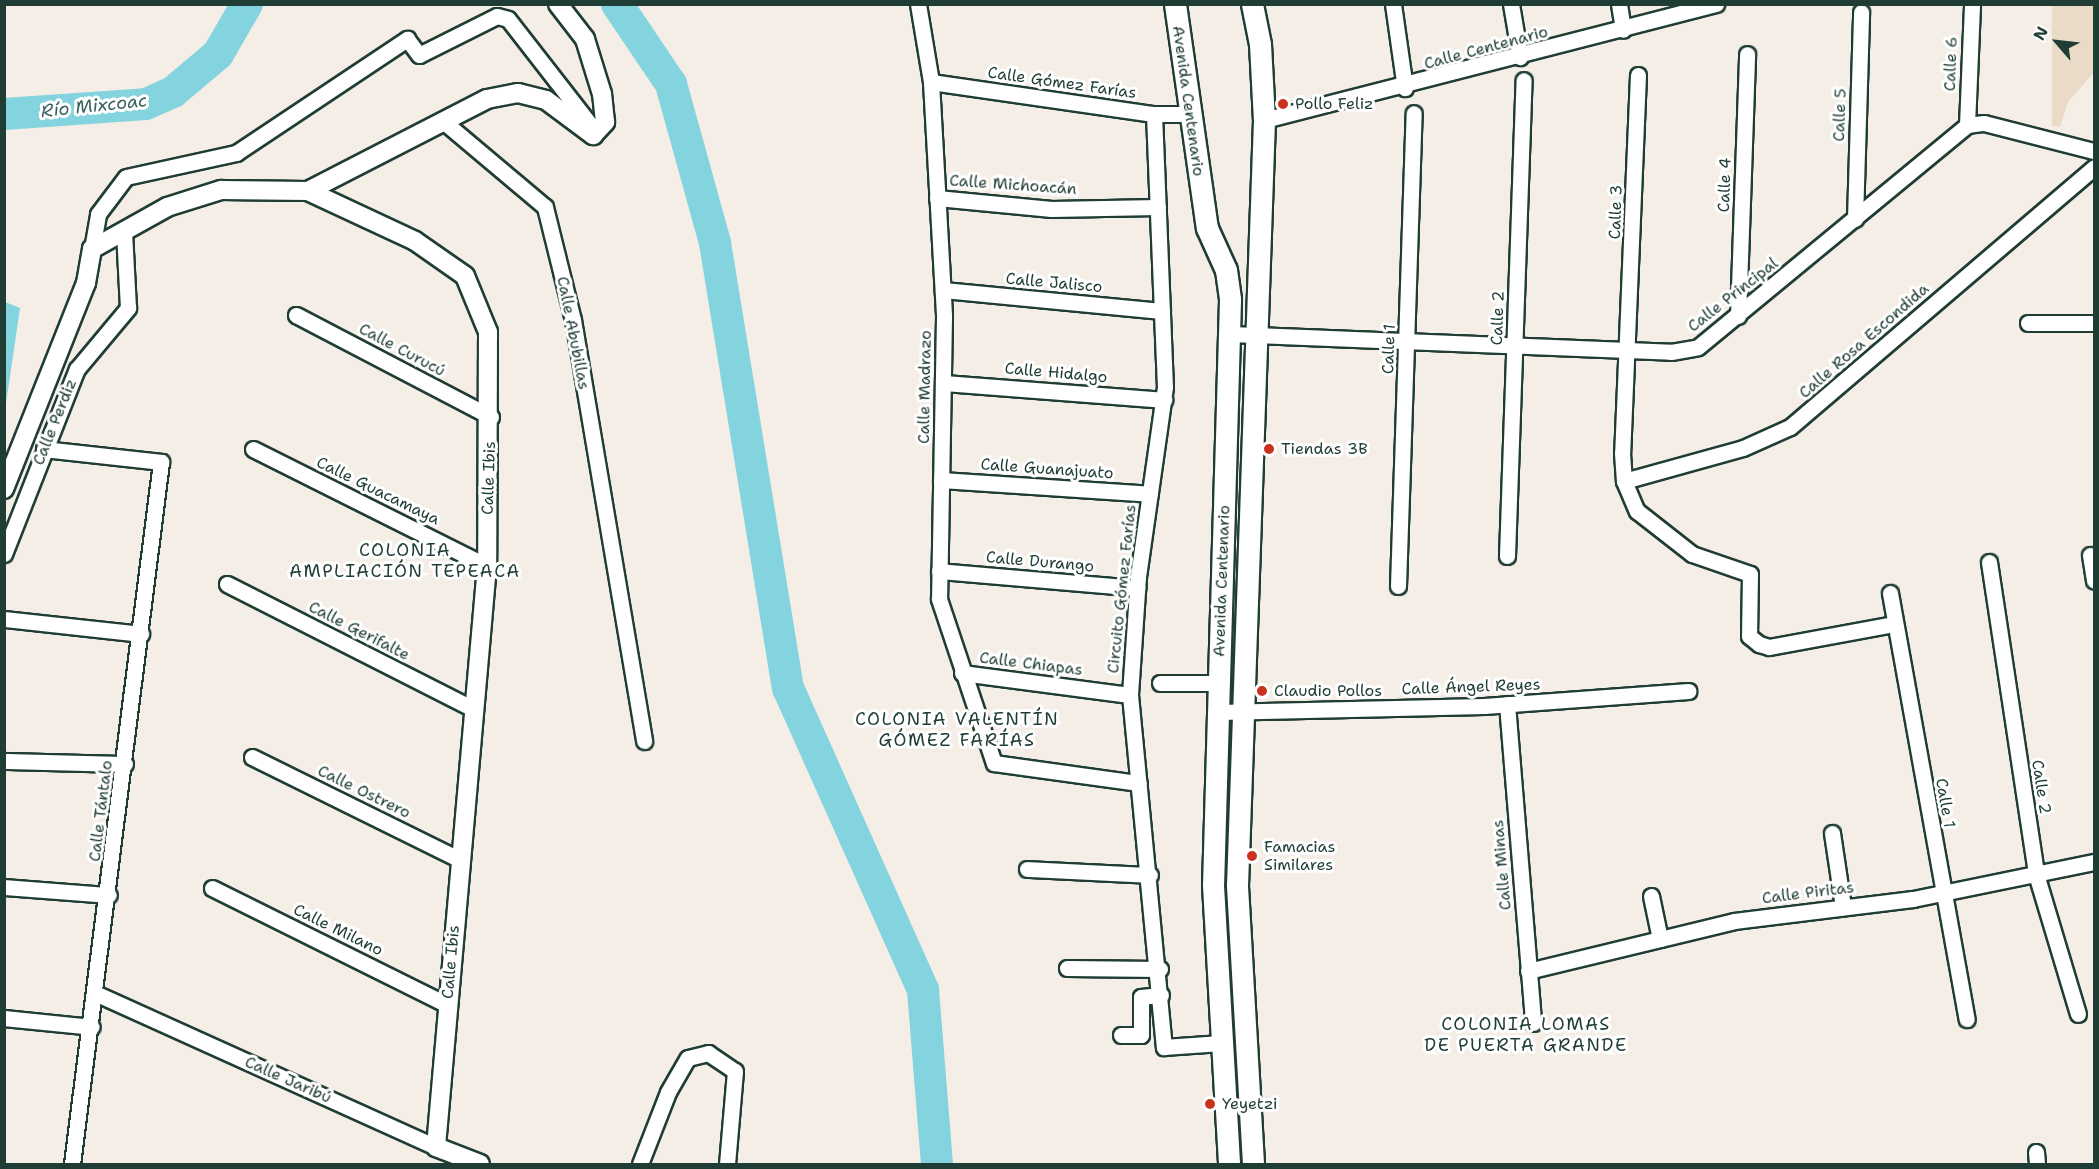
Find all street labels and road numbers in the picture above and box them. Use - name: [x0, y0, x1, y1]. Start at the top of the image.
- street label: Calle Centenario: [1422, 22, 1550, 74]
- street label: Avenida Centenario: [1168, 24, 1208, 178]
- street label: Calle 6: [1940, 36, 1962, 92]
- street label: Calle Gómez Farías: [986, 63, 1138, 103]
- street label: Calle 5: [1829, 88, 1851, 142]
- street label: Calle 4: [1714, 157, 1736, 213]
- street label: Calle Michoacán: [949, 171, 1077, 199]
- street label: Calle 3: [1605, 184, 1627, 240]
- street label: Calle Principal: [1684, 254, 1782, 336]
- street label: Calle Jalisco: [1005, 269, 1103, 297]
- street label: Calle Abubillas: [553, 275, 593, 391]
- street label: Calle Rosa Escondida: [1795, 279, 1933, 403]
- street label: Calle 2: [1487, 290, 1509, 346]
- street label: Calle Curucú: [356, 319, 448, 381]
- street label: Calle 1: [1379, 324, 1399, 374]
- street label: Calle Madrazo: [914, 330, 936, 444]
- street label: Calle Hidalgo: [1004, 359, 1108, 387]
- street label: Calle Perdiz: [29, 376, 81, 468]
- street label: Calle Ibis: [478, 441, 500, 515]
- street label: Calle Guacamaya: [313, 453, 443, 529]
- street label: Calle Guanajuato: [980, 455, 1114, 483]
- street label: Circuito Gómez Farías: [1104, 504, 1140, 674]
- street label: Avenida Centenario: [1210, 505, 1234, 657]
- street label: Calle Durango: [985, 548, 1095, 576]
- street label: Calle Gerifalte: [305, 597, 413, 665]
- street label: Calle Chiapas: [978, 648, 1084, 680]
- street label: Calle Ángel Reyes: [1401, 675, 1541, 699]
- street label: Calle 2: [2027, 758, 2055, 816]
- street label: Calle Tántalo: [85, 759, 117, 863]
- street label: Calle Ostrero: [314, 761, 414, 823]
- street label: Calle 1: [1931, 777, 1959, 829]
- street label: Calle Minas: [1488, 819, 1516, 911]
- street label: Calle Piritas: [1761, 878, 1855, 908]
- street label: Calle Milano: [290, 900, 386, 960]
- street label: Calle Ibis: [438, 924, 464, 1000]
- street label: Calle Jaribú: [242, 1052, 334, 1108]

